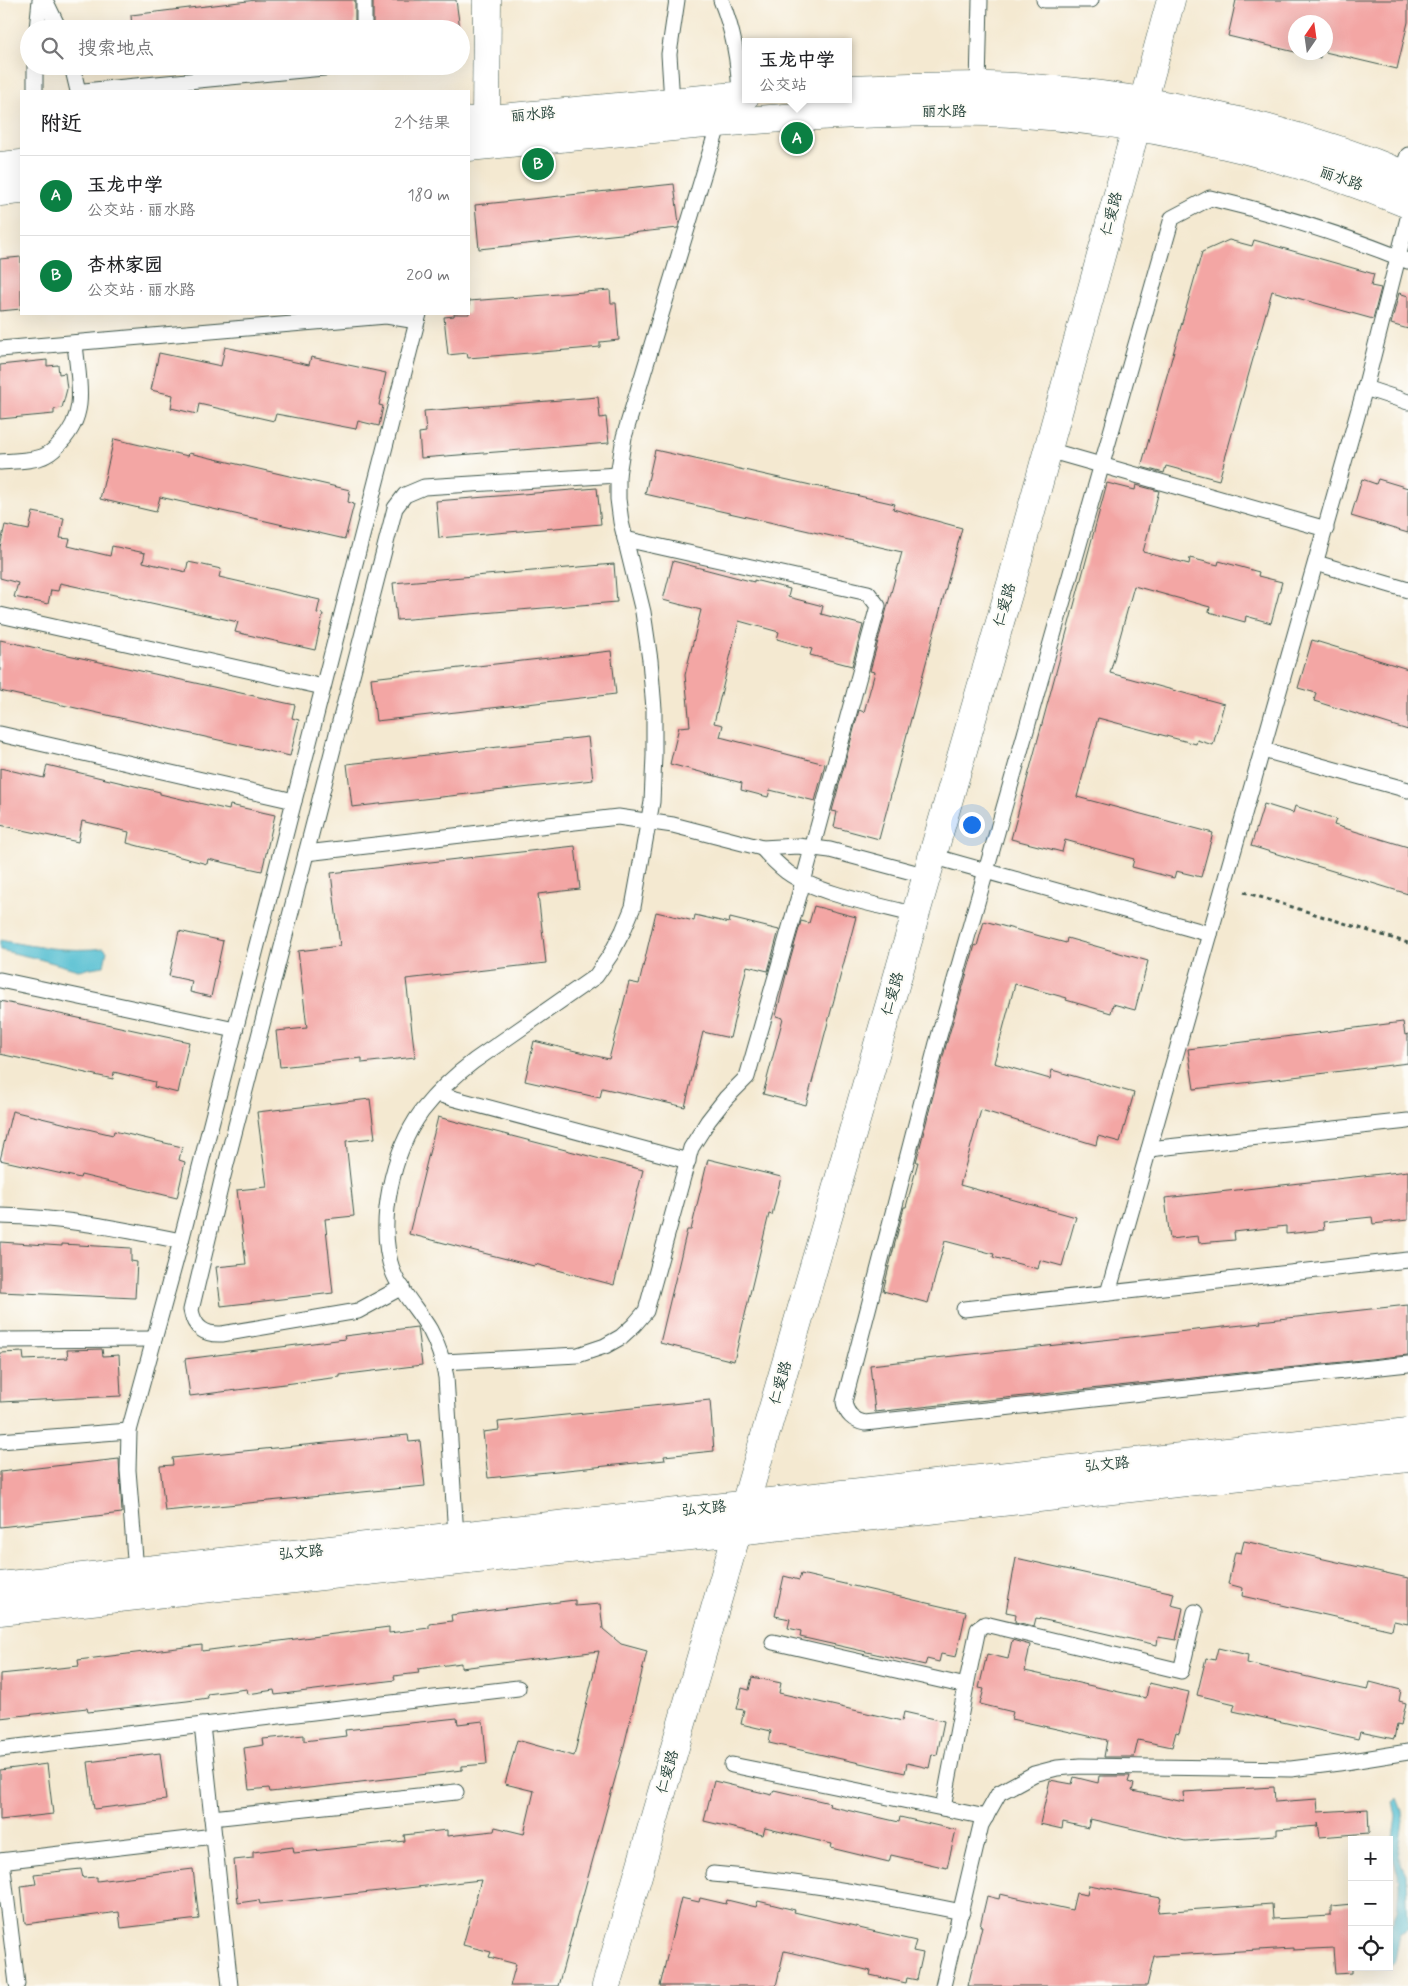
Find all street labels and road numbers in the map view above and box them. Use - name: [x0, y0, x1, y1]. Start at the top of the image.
- street label: 丽水路: [921, 102, 967, 122]
- street label: 丽水路: [510, 103, 556, 127]
- street label: 丽水路: [1316, 162, 1366, 196]
- street label: 仁爱路: [1097, 190, 1127, 238]
- street label: 仁爱路: [989, 581, 1021, 629]
- street label: 仁爱路: [877, 970, 909, 1018]
- street label: 仁爱路: [765, 1359, 797, 1407]
- street label: 弘文路: [1084, 1453, 1130, 1477]
- street label: 弘文路: [681, 1497, 727, 1521]
- street label: 弘文路: [278, 1541, 324, 1565]
- street label: 仁爱路: [652, 1748, 684, 1796]

